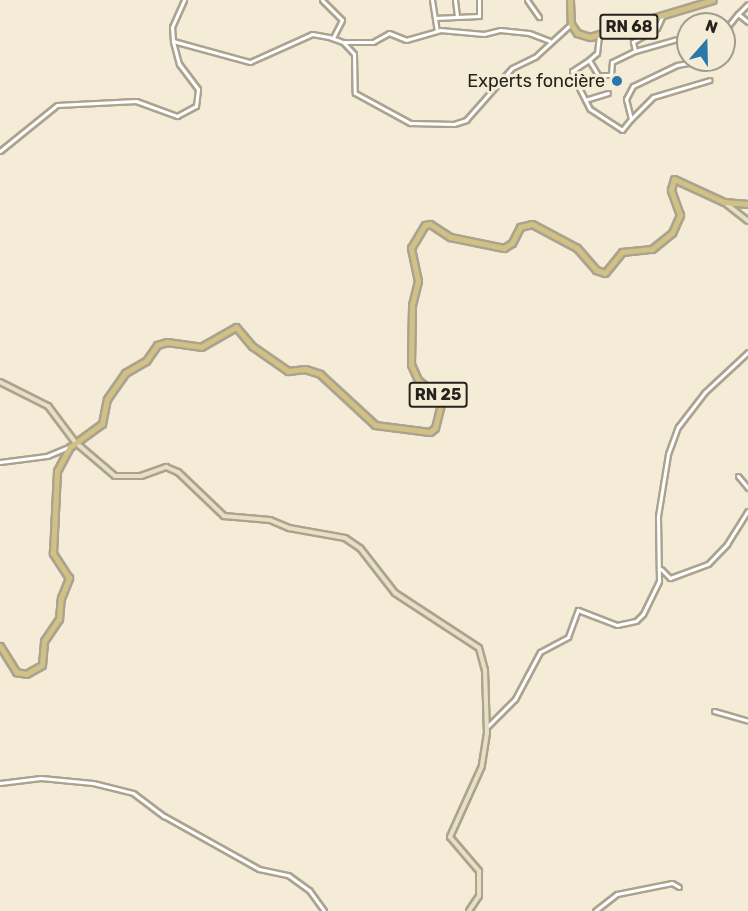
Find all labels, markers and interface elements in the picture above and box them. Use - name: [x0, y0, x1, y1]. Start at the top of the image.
- north arrow: [676, 12, 736, 72]
- road number: RN 68: [599, 14, 659, 40]
- text: N: [703, 16, 720, 37]
- place label: Experts foncière: [467, 70, 605, 92]
- marker: Experts foncière: [610, 74, 624, 88]
- road number: RN 25: [408, 382, 468, 408]

